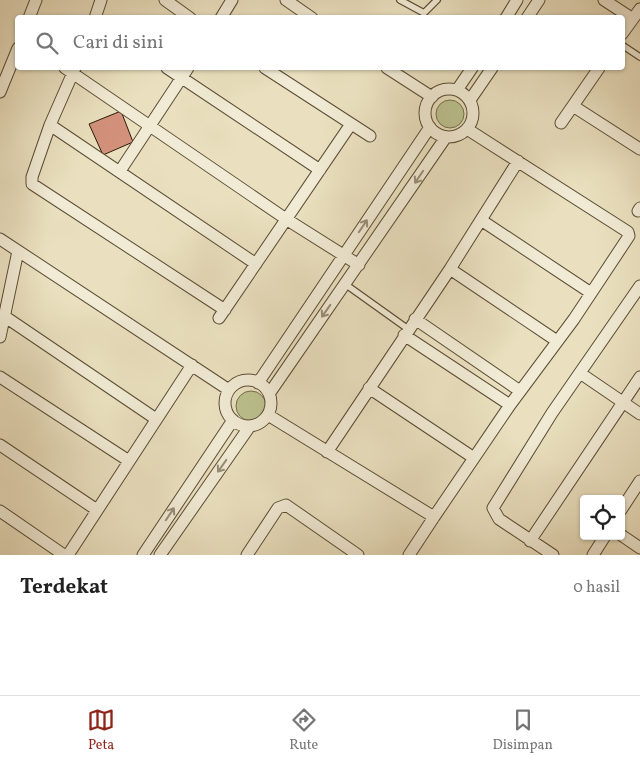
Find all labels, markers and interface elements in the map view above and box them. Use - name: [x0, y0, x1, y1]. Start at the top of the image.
- search box: [15, 15, 625, 70]
- icon: search: [33, 29, 61, 57]
- text: Cari di sini: [73, 30, 164, 56]
- one-way arrow: [414, 170, 424, 184]
- one-way arrow: [358, 219, 368, 233]
- one-way arrow: [321, 304, 331, 318]
- one-way arrow: [217, 459, 227, 473]
- map controls: [580, 495, 625, 540]
- button: locate: [580, 495, 625, 540]
- one-way arrow: [165, 508, 175, 522]
- text: Terdekat: [20, 573, 108, 602]
- text: 0 hasil: [573, 577, 620, 599]
- tab: Peta: [87, 706, 115, 755]
- tab: Rute: [289, 706, 318, 755]
- tab: Disimpan: [492, 706, 553, 755]

